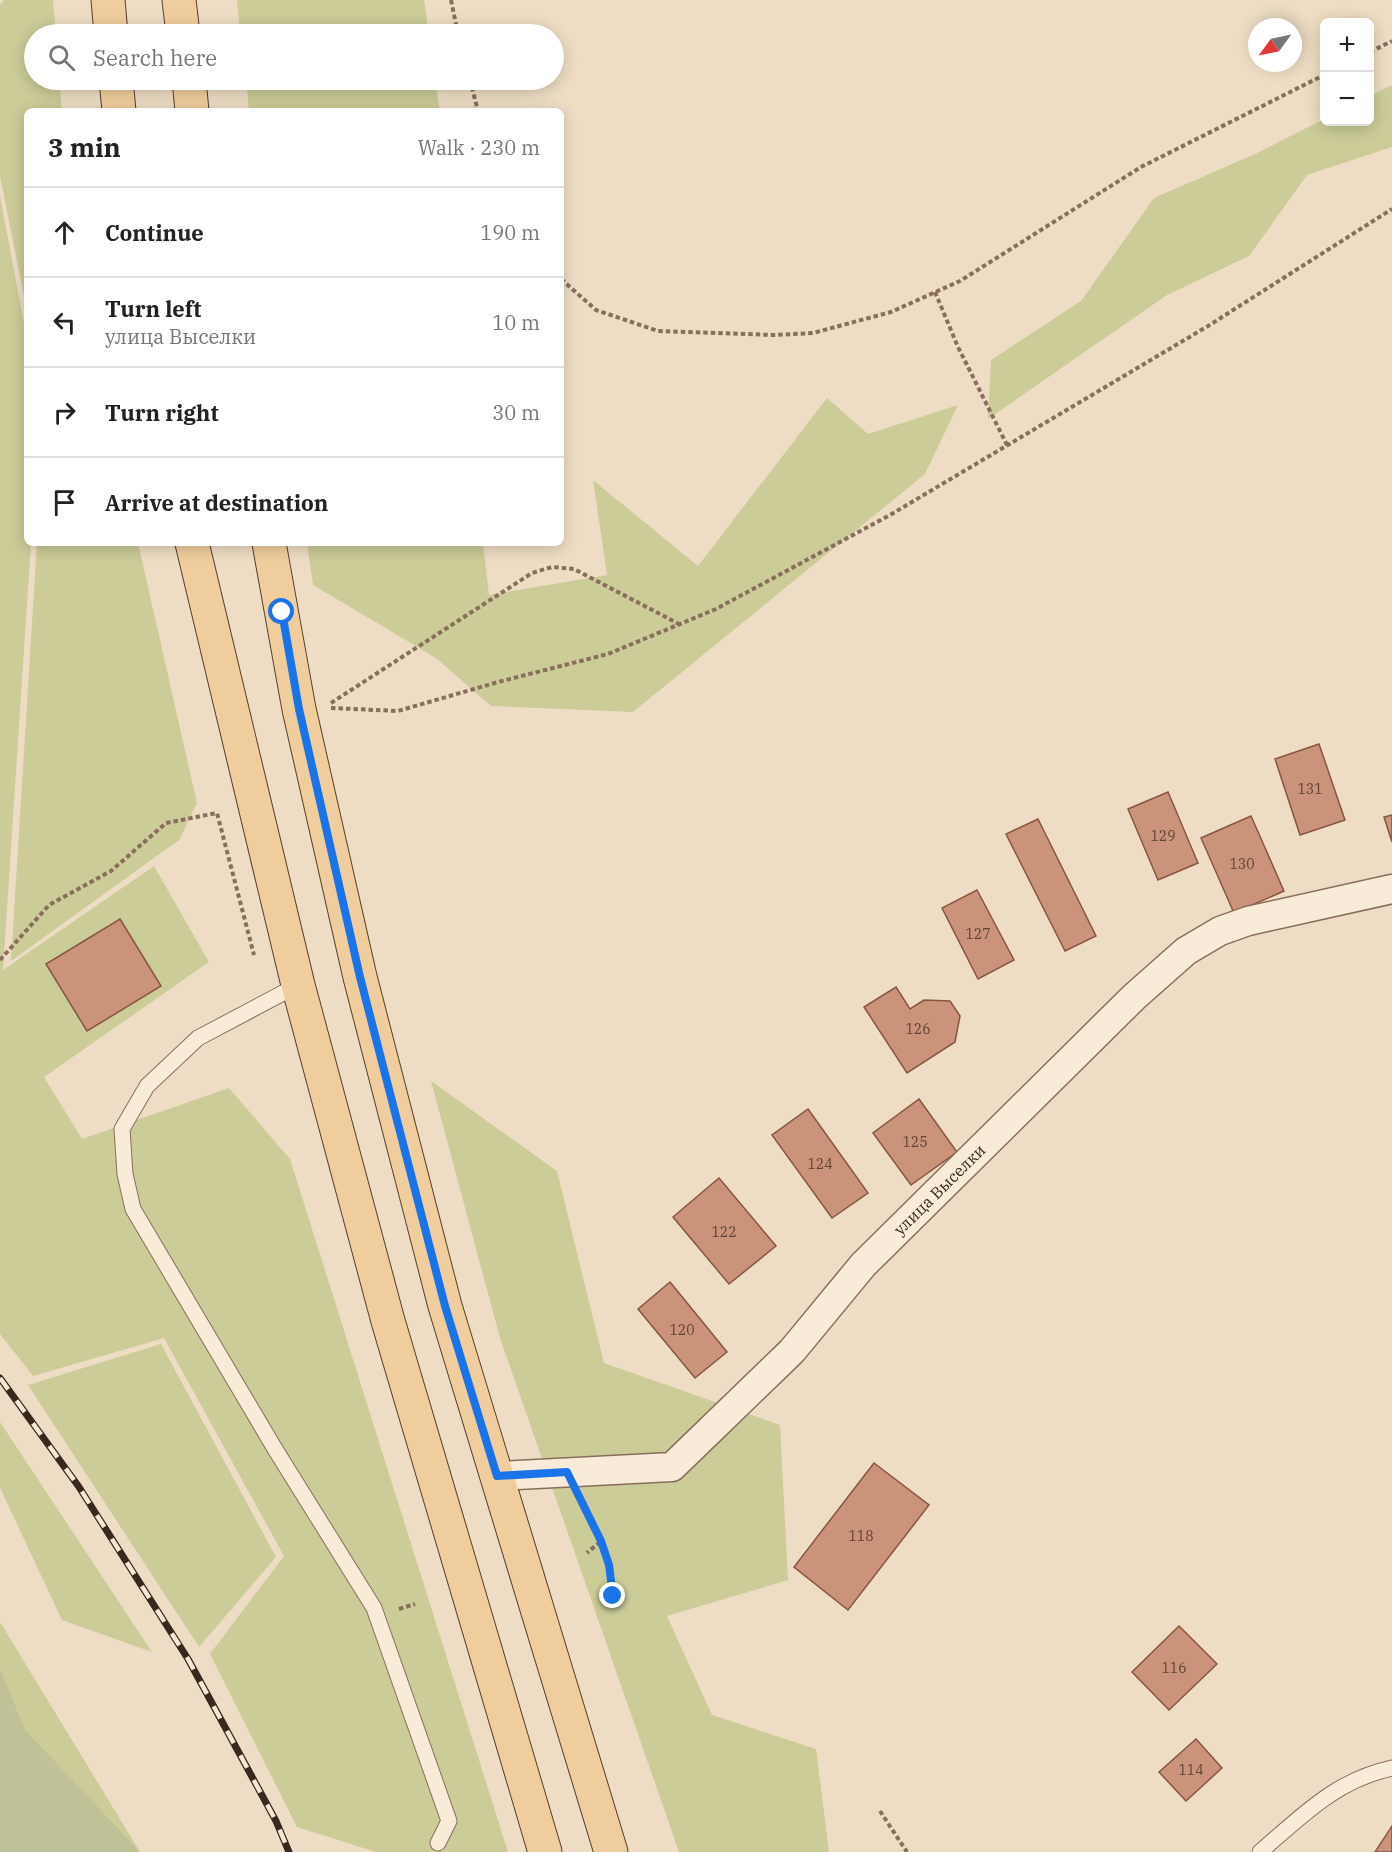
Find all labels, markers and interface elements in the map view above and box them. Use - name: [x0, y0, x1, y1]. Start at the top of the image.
- north arrow: [1248, 18, 1302, 72]
- map controls: [1320, 18, 1374, 126]
- button: +: [1320, 18, 1374, 72]
- search box: [24, 24, 564, 90]
- icon: search: [45, 41, 78, 74]
- text: Search here: [93, 43, 217, 72]
- button: −: [1320, 72, 1374, 126]
- text: 3 min: [48, 130, 121, 164]
- text: Walk · 230 m: [418, 134, 540, 161]
- icon: ahead: [48, 216, 81, 249]
- text: Continue: [105, 218, 204, 247]
- text: 190 m: [480, 219, 540, 246]
- text: Turn left: [105, 294, 201, 323]
- icon: left: [48, 306, 81, 339]
- text: 10 m: [492, 309, 540, 336]
- text: улица Выселки: [105, 323, 256, 350]
- icon: right: [48, 396, 81, 429]
- text: Turn right: [105, 398, 219, 427]
- text: 30 m: [492, 399, 540, 426]
- icon: arrive: [48, 486, 81, 519]
- text: Arrive at destination: [105, 488, 328, 517]
- route start: [268, 598, 294, 624]
- house number: 131: [1297, 780, 1323, 798]
- house number: 129: [1150, 827, 1176, 845]
- house number: 130: [1229, 855, 1255, 873]
- house number: 127: [965, 925, 991, 943]
- house number: 126: [905, 1020, 931, 1038]
- house number: 125: [902, 1133, 928, 1151]
- street label: улица Выселки: [889, 1140, 989, 1239]
- house number: 124: [807, 1155, 833, 1173]
- house number: 122: [711, 1223, 737, 1241]
- house number: 120: [669, 1321, 695, 1339]
- house number: 118: [848, 1527, 874, 1545]
- route end: [599, 1582, 625, 1608]
- house number: 116: [1161, 1659, 1187, 1677]
- house number: 114: [1178, 1761, 1204, 1779]

